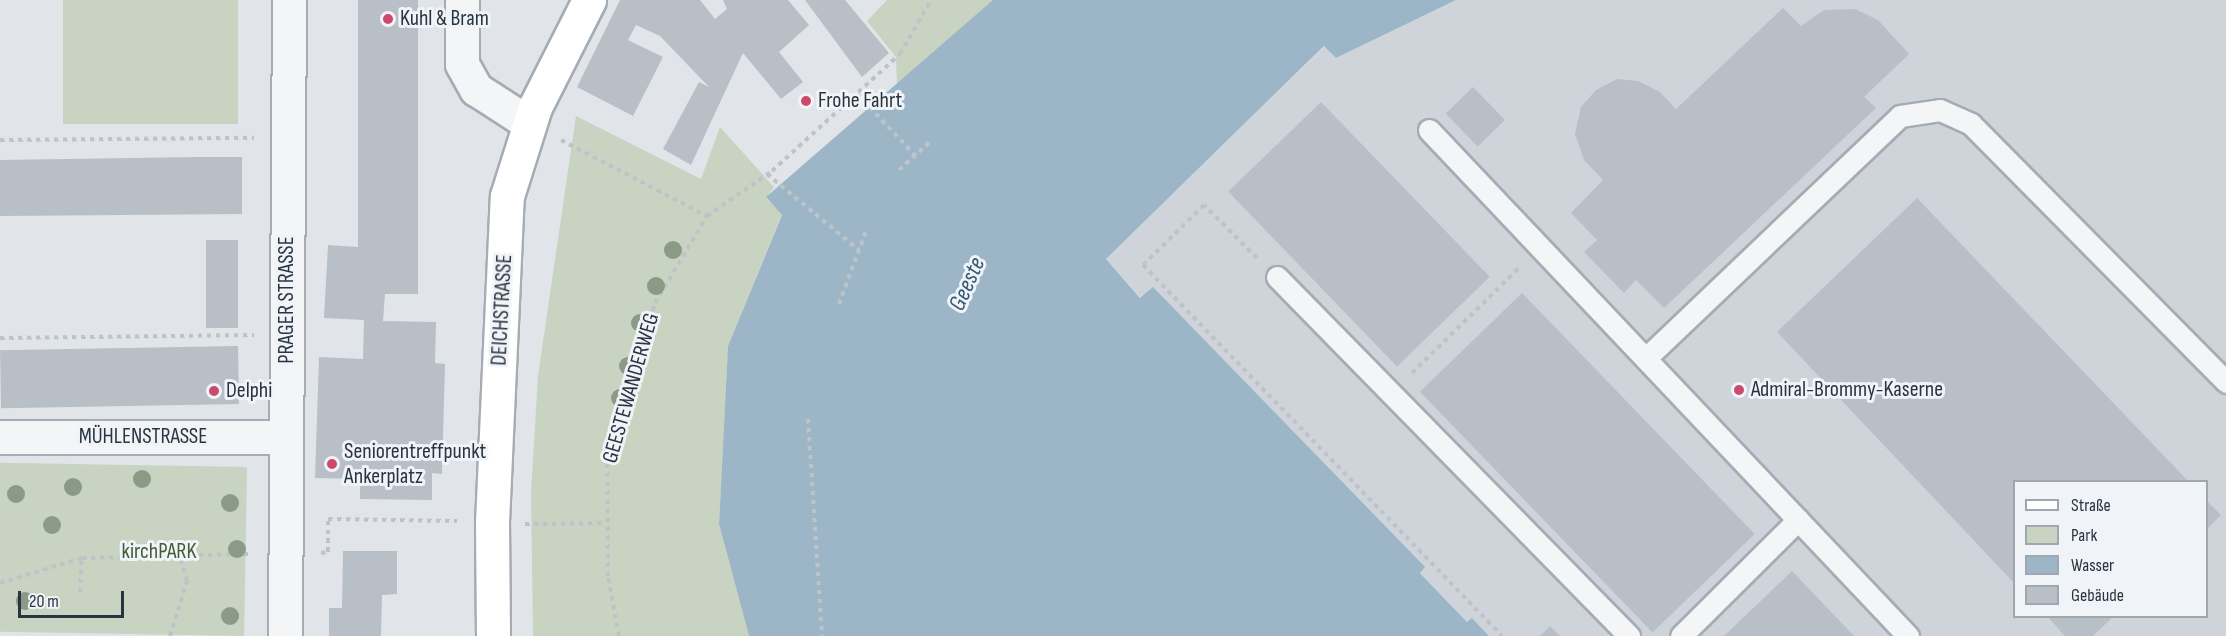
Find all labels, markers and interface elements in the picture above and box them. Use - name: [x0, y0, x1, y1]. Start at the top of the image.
- place label: Kuhl & Bram: [400, 6, 489, 32]
- marker: Kuhl & Bram: [381, 12, 395, 26]
- place label: Frohe Fahrt: [818, 88, 902, 114]
- marker: Frohe Fahrt: [799, 94, 813, 108]
- street label: PRAGER STRASSE: [274, 236, 300, 364]
- water label: Geeste: [943, 253, 991, 315]
- street label: DEICHSTRASSE: [486, 254, 518, 366]
- street label: GEESTEWANDERWEG: [597, 310, 665, 466]
- place label: Admiral-Brommy-Kaserne: [1751, 377, 1943, 403]
- place label: Delphi: [226, 378, 272, 404]
- marker: Admiral-Brommy-Kaserne: [1732, 383, 1746, 397]
- marker: Delphi: [207, 384, 221, 398]
- street label: MÜHLENSTRASSE: [79, 424, 207, 450]
- place label: Seniorentreffpunkt Ankerplatz: [344, 438, 486, 490]
- marker: Seniorentreffpunkt Ankerplatz: [325, 457, 339, 471]
- legend: [2013, 480, 2208, 618]
- text: Straße: [2071, 495, 2111, 516]
- text: Park: [2071, 525, 2097, 546]
- park label: kirchPARK: [121, 539, 197, 565]
- text: Wasser: [2071, 555, 2114, 576]
- scale bar: [21, 579, 128, 617]
- text: Gebäude: [2071, 585, 2124, 606]
- text: 20 m: [29, 591, 59, 612]

